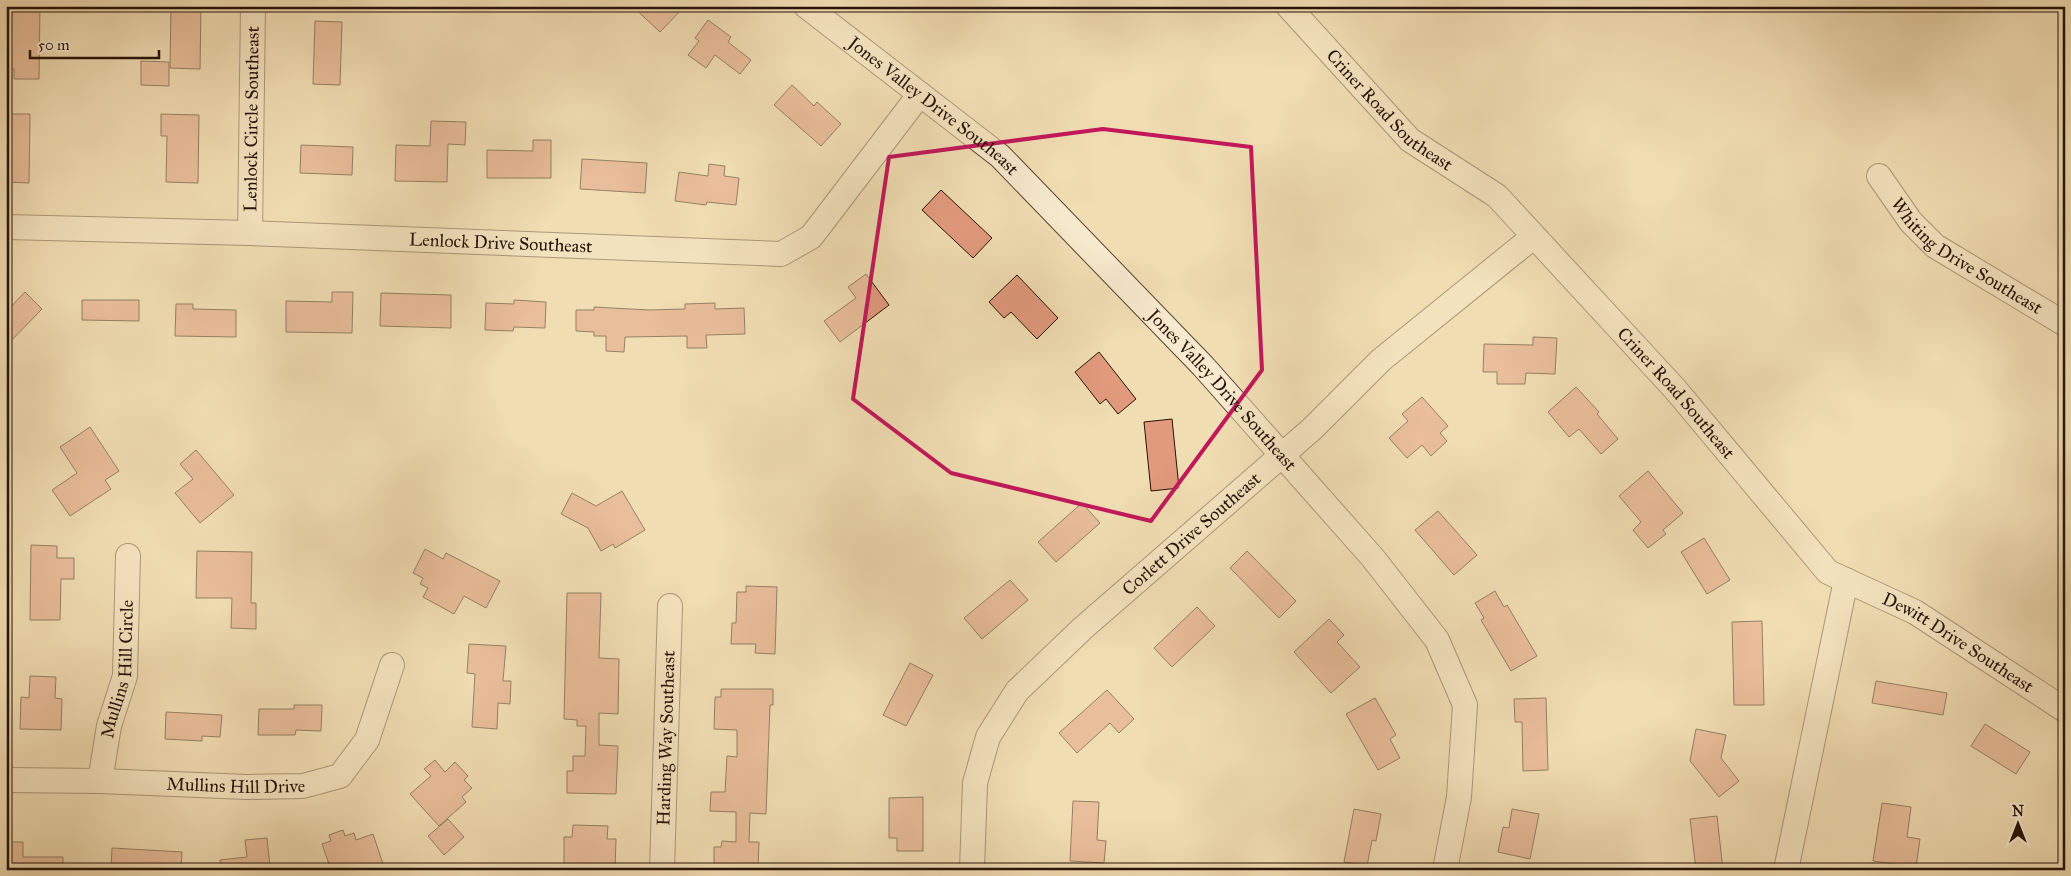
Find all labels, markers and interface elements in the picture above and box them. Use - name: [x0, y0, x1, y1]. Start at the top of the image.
- street label: Lenlock Circle Southeast: [239, 25, 264, 212]
- scale bar: [30, 28, 159, 60]
- street label: Jones Valley Drive Southeast: [842, 31, 1024, 180]
- text: 50 m: [38, 36, 70, 54]
- street label: Criner Road Southeast: [1322, 45, 1457, 176]
- street label: Whiting Drive Southeast: [1886, 193, 2047, 319]
- street label: Lenlock Drive Southeast: [409, 228, 593, 258]
- street label: Jones Valley Drive Southeast: [1141, 303, 1302, 476]
- street label: Criner Road Southeast: [1613, 323, 1740, 464]
- street label: Corlett Drive Southeast: [1118, 467, 1266, 600]
- street label: Dewitt Drive Southeast: [1879, 588, 2038, 698]
- street label: Mullins Hill Circle: [96, 600, 138, 740]
- street label: Harding Way Southeast: [652, 649, 680, 826]
- street label: Mullins Hill Drive: [166, 773, 305, 798]
- north arrow: [1994, 798, 2044, 848]
- text: N: [2012, 803, 2024, 820]

